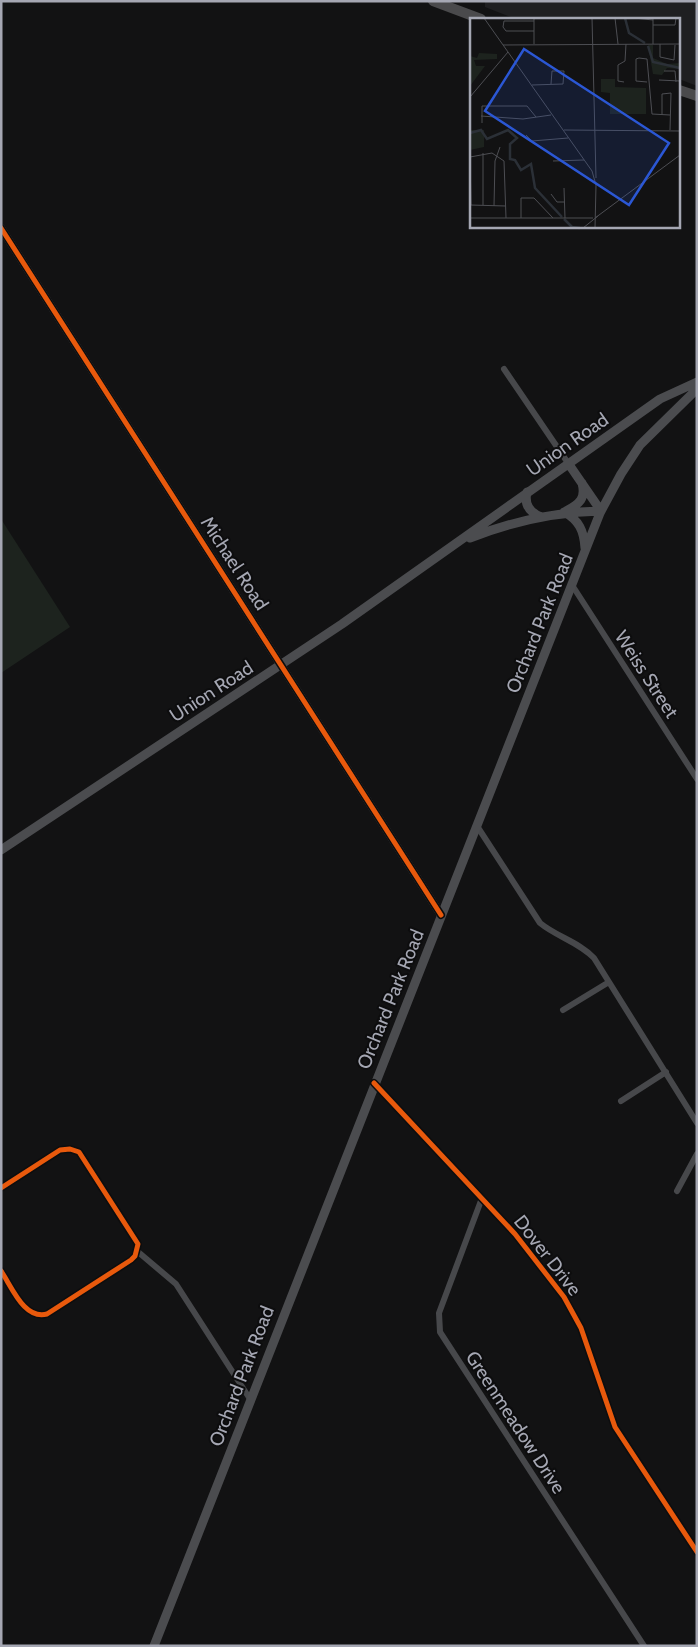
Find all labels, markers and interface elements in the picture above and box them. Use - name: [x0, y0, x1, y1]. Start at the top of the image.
- inset map: [470, 18, 680, 228]
- street label: Union Road: [522, 408, 613, 481]
- street label: Michael Road: [196, 512, 273, 614]
- street label: Orchard Park Road: [501, 550, 578, 696]
- street label: Weiss Street: [610, 626, 684, 723]
- street label: Union Road: [165, 656, 257, 727]
- street label: Orchard Park Road: [352, 926, 429, 1072]
- street label: Dover Drive: [509, 1210, 586, 1300]
- street label: Orchard Park Road: [204, 1303, 279, 1450]
- street label: Greenmeadow Drive: [461, 1347, 570, 1498]

